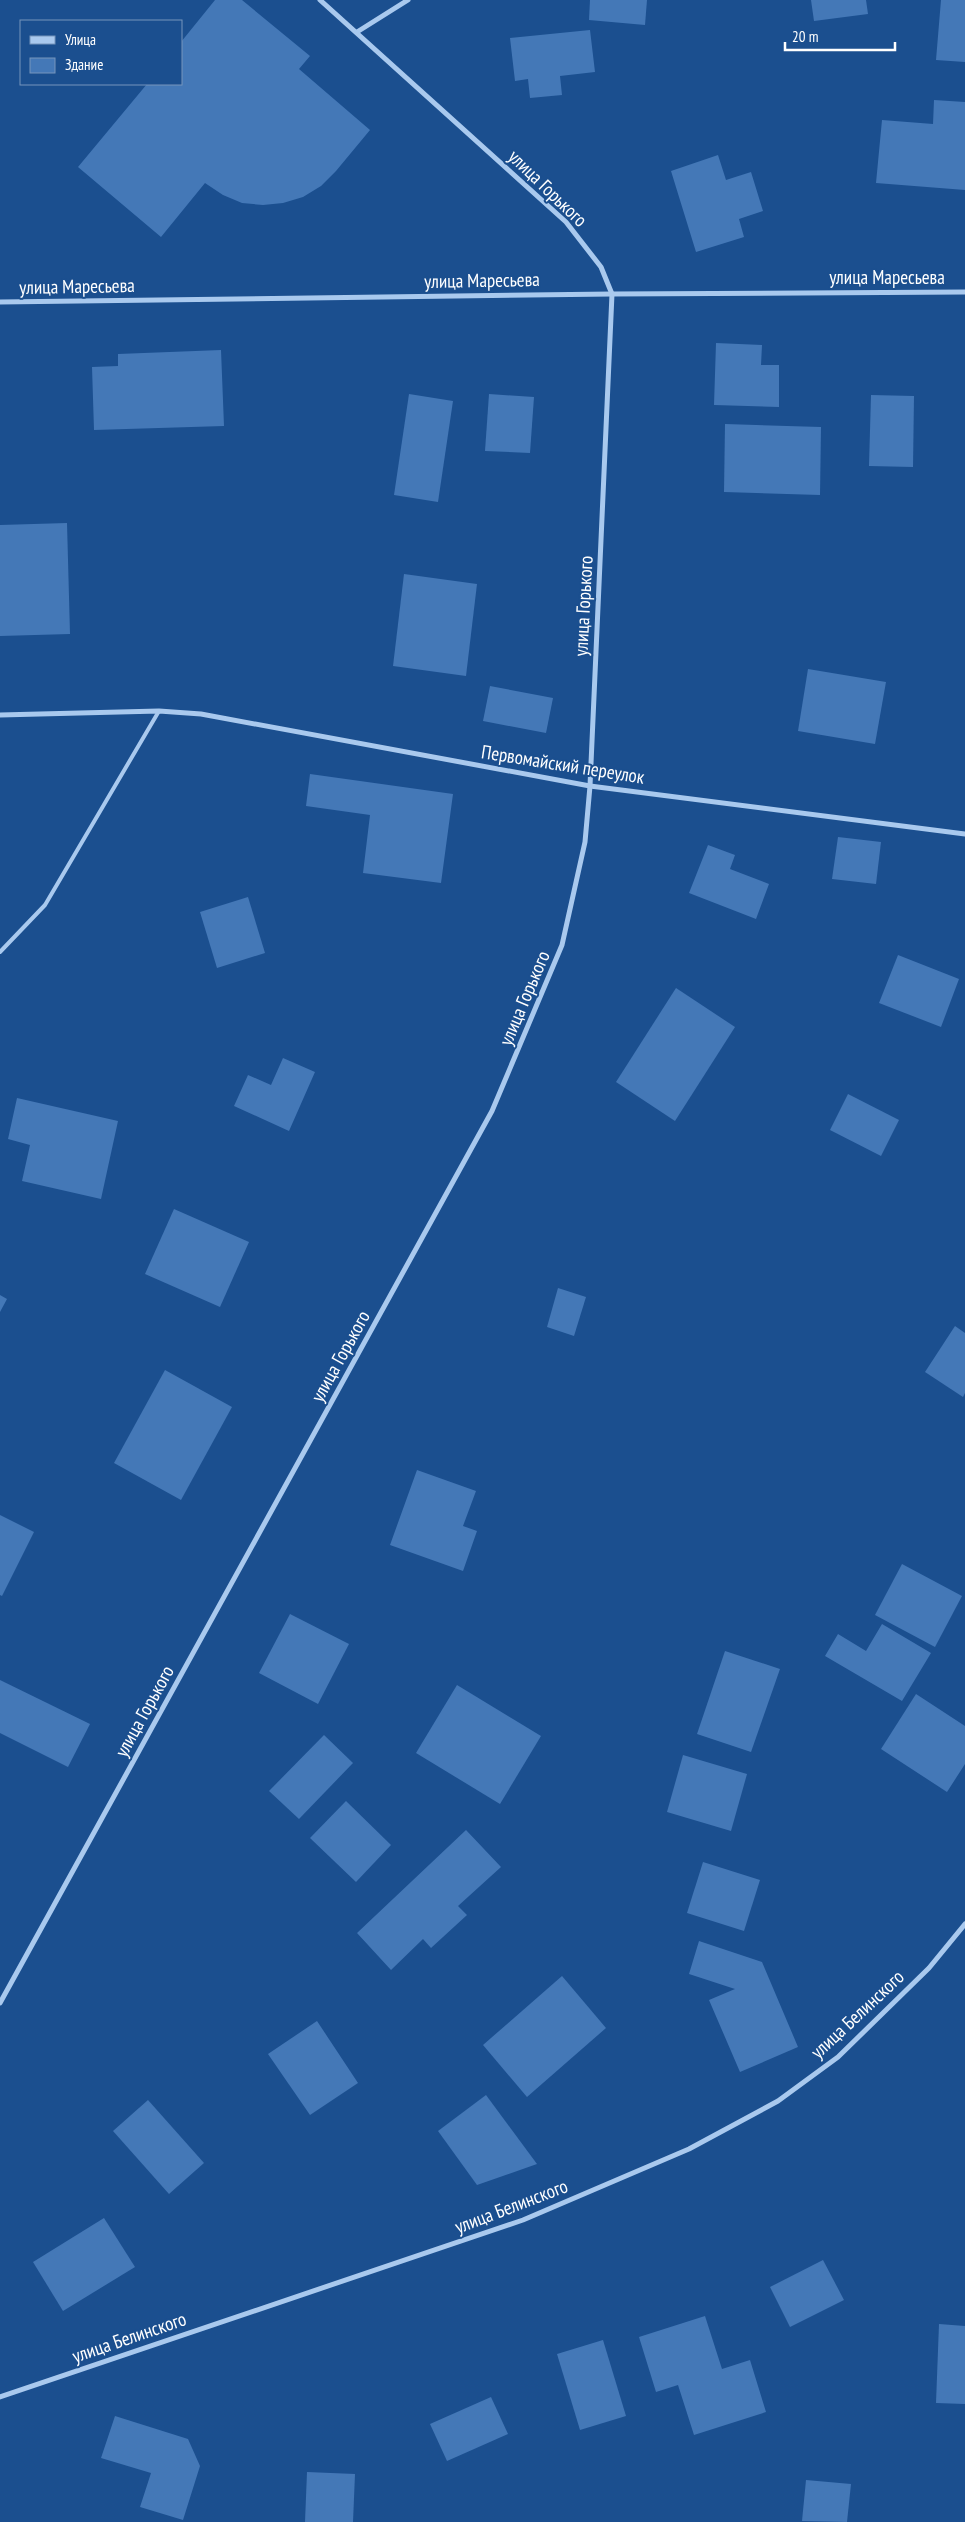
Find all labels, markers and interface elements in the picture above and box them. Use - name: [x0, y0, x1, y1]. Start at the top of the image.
- legend: [20, 20, 182, 85]
- scale bar: [785, 20, 895, 52]
- text: 20 m: [792, 27, 818, 46]
- text: Улица: [65, 30, 96, 49]
- text: Здание: [65, 55, 103, 74]
- street label: улица Горького: [503, 144, 593, 232]
- street label: улица Маресьева: [829, 265, 945, 289]
- street label: улица Маресьева: [424, 267, 540, 293]
- street label: улица Маресьева: [19, 273, 135, 299]
- street label: улица Горького: [568, 555, 598, 657]
- street label: Первомайский переулок: [480, 739, 647, 789]
- street label: улица Горького: [493, 947, 555, 1049]
- street label: улица Горького: [305, 1306, 375, 1406]
- street label: улица Горького: [109, 1661, 179, 1761]
- street label: улица Белинского: [805, 1965, 909, 2063]
- street label: улица Белинского: [451, 2173, 571, 2239]
- street label: улица Белинского: [69, 2306, 189, 2368]

